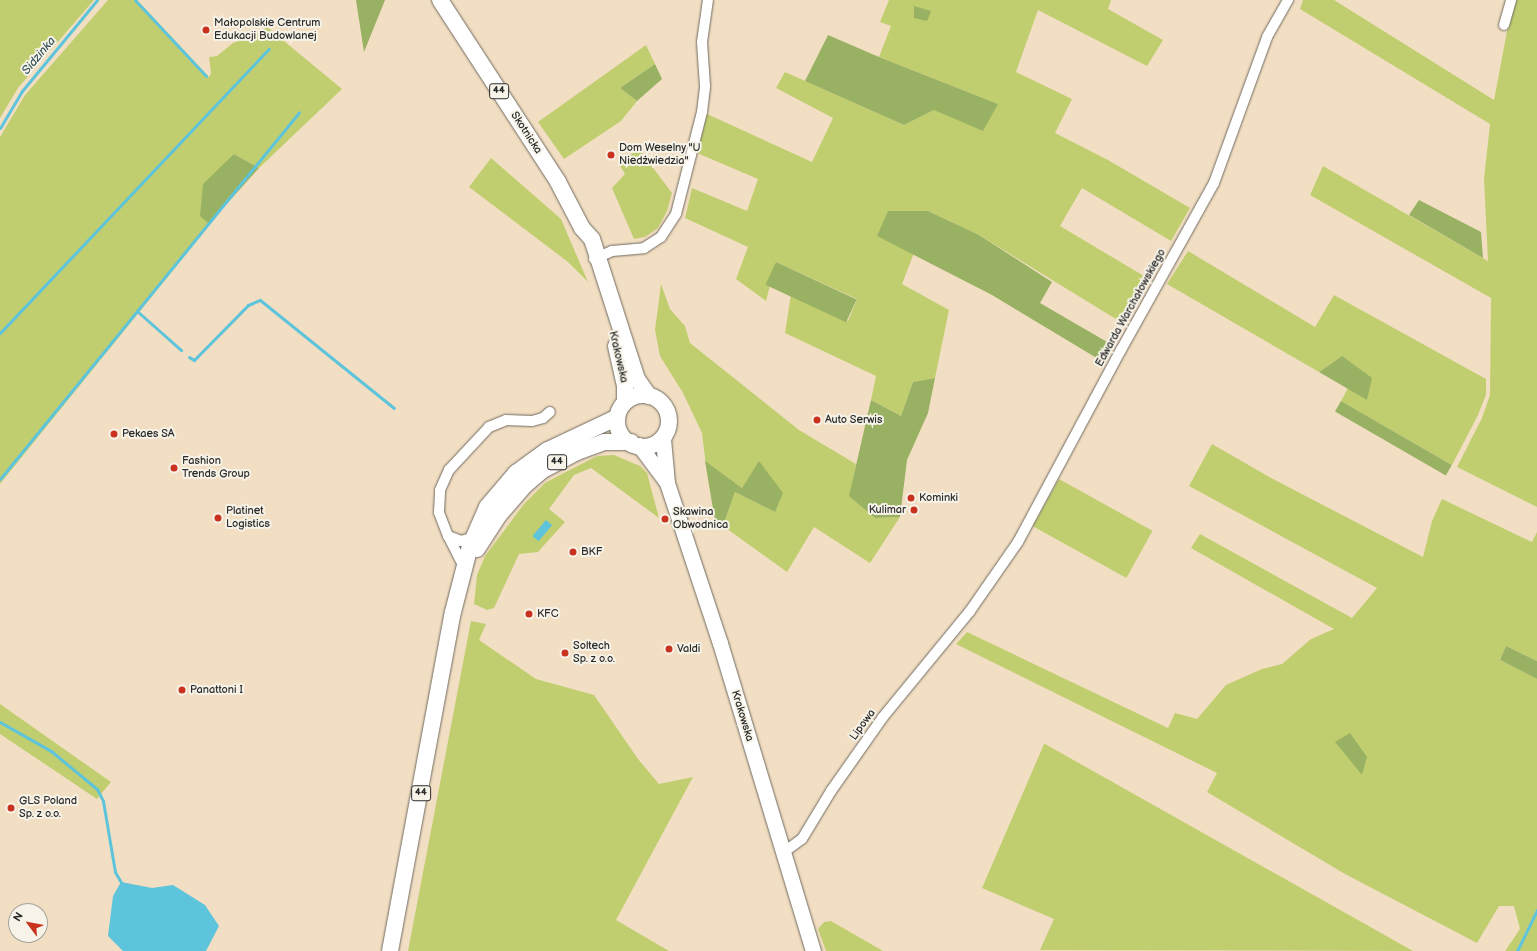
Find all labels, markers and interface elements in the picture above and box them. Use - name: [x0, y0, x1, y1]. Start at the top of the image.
- place label: Małopolskie Centrum Edukacji Budowlanej: [214, 17, 320, 43]
- marker: Małopolskie Centrum Edukacji Budowlanej: [201, 25, 211, 35]
- water label: Sidzinka: [19, 34, 59, 78]
- road number: 44: [489, 83, 509, 99]
- street label: Skotnicka: [508, 110, 544, 156]
- place label: Dom Weselny "U Niedźwiedzia": [619, 142, 702, 168]
- marker: Dom Weselny "U Niedźwiedzia": [606, 150, 616, 160]
- street label: Edwarda Warchałowskiego: [1093, 247, 1169, 369]
- street label: Krakowska: [606, 330, 630, 384]
- place label: Auto Serwis: [825, 413, 883, 427]
- marker: Auto Serwis: [812, 415, 822, 425]
- place label: Pekaes SA: [122, 427, 175, 441]
- marker: Pekaes SA: [109, 429, 119, 439]
- road number: 44: [547, 454, 567, 470]
- place label: Fashion Trends Group: [182, 455, 250, 481]
- marker: Fashion Trends Group: [169, 463, 179, 473]
- place label: Kominki: [919, 491, 958, 505]
- marker: Kominki: [906, 493, 916, 503]
- place label: Kulimar: [869, 503, 906, 517]
- place label: Platinet Logistics: [226, 505, 270, 531]
- marker: Kulimar: [909, 505, 919, 515]
- place label: Skawina Obwodnica: [673, 506, 728, 532]
- marker: Platinet Logistics: [213, 513, 223, 523]
- marker: Skawina Obwodnica: [660, 514, 670, 524]
- place label: BKF: [581, 545, 602, 559]
- marker: BKF: [568, 547, 578, 557]
- place label: KFC: [537, 607, 558, 621]
- marker: KFC: [524, 609, 534, 619]
- place label: Soltech Sp. z o.o.: [573, 640, 615, 666]
- place label: Valdi: [677, 642, 700, 656]
- marker: Valdi: [664, 644, 674, 654]
- marker: Soltech Sp. z o.o.: [560, 648, 570, 658]
- place label: Panattoni I: [190, 683, 243, 697]
- marker: Panattoni I: [177, 685, 187, 695]
- street label: Krakowska: [728, 689, 756, 743]
- street label: Lipowa: [847, 707, 879, 743]
- road number: 44: [411, 785, 431, 801]
- place label: GLS Poland Sp. z o.o.: [19, 795, 77, 821]
- marker: GLS Poland Sp. z o.o.: [6, 803, 16, 813]
- north arrow: [8, 903, 48, 943]
- text: N: [11, 910, 26, 924]

